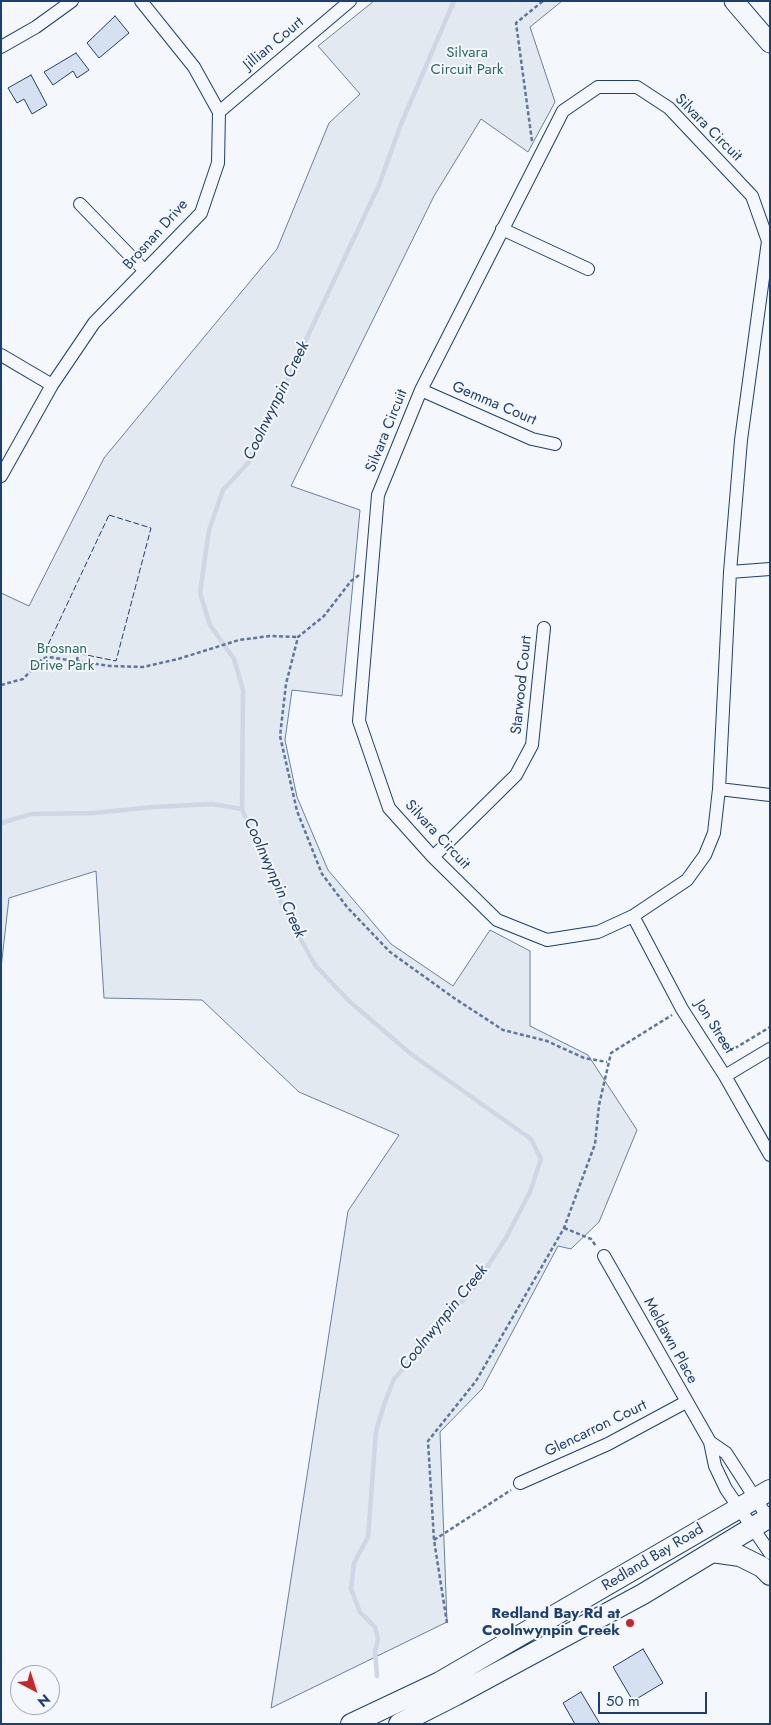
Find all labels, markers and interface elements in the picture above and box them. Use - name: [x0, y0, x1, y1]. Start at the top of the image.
- street label: Jillian Court: [240, 14, 308, 74]
- park label: Silvara Circuit Park: [431, 44, 503, 79]
- street label: Silvara Circuit: [671, 91, 745, 165]
- street label: Brosnan Drive: [120, 196, 192, 274]
- water label: Coolnwynpin Creek: [240, 339, 314, 463]
- street label: Gemma Court: [449, 378, 539, 430]
- street label: Silvara Circuit: [362, 387, 412, 475]
- street label: Starwood Court: [508, 635, 536, 735]
- park label: Brosnan Drive Park: [30, 640, 94, 675]
- street label: Silvara Circuit: [400, 797, 474, 873]
- water label: Coolnwynpin Creek: [239, 815, 309, 941]
- street label: Jon Street: [690, 997, 738, 1057]
- water label: Coolnwynpin Creek: [396, 1262, 492, 1374]
- street label: Meldawn Place: [639, 1295, 701, 1387]
- street label: Glencarron Court: [542, 1397, 650, 1461]
- street label: Redland Bay Road: [599, 1521, 707, 1595]
- place label: Redland Bay Rd at Coolnwynpin Creek: [482, 1605, 620, 1640]
- marker: Redland Bay Rd at Coolnwynpin Creek: [624, 1617, 636, 1629]
- north arrow: [10, 1665, 60, 1715]
- scale bar: [601, 1682, 710, 1714]
- text: N: [33, 1689, 55, 1712]
- text: 50 m: [606, 1690, 640, 1712]

